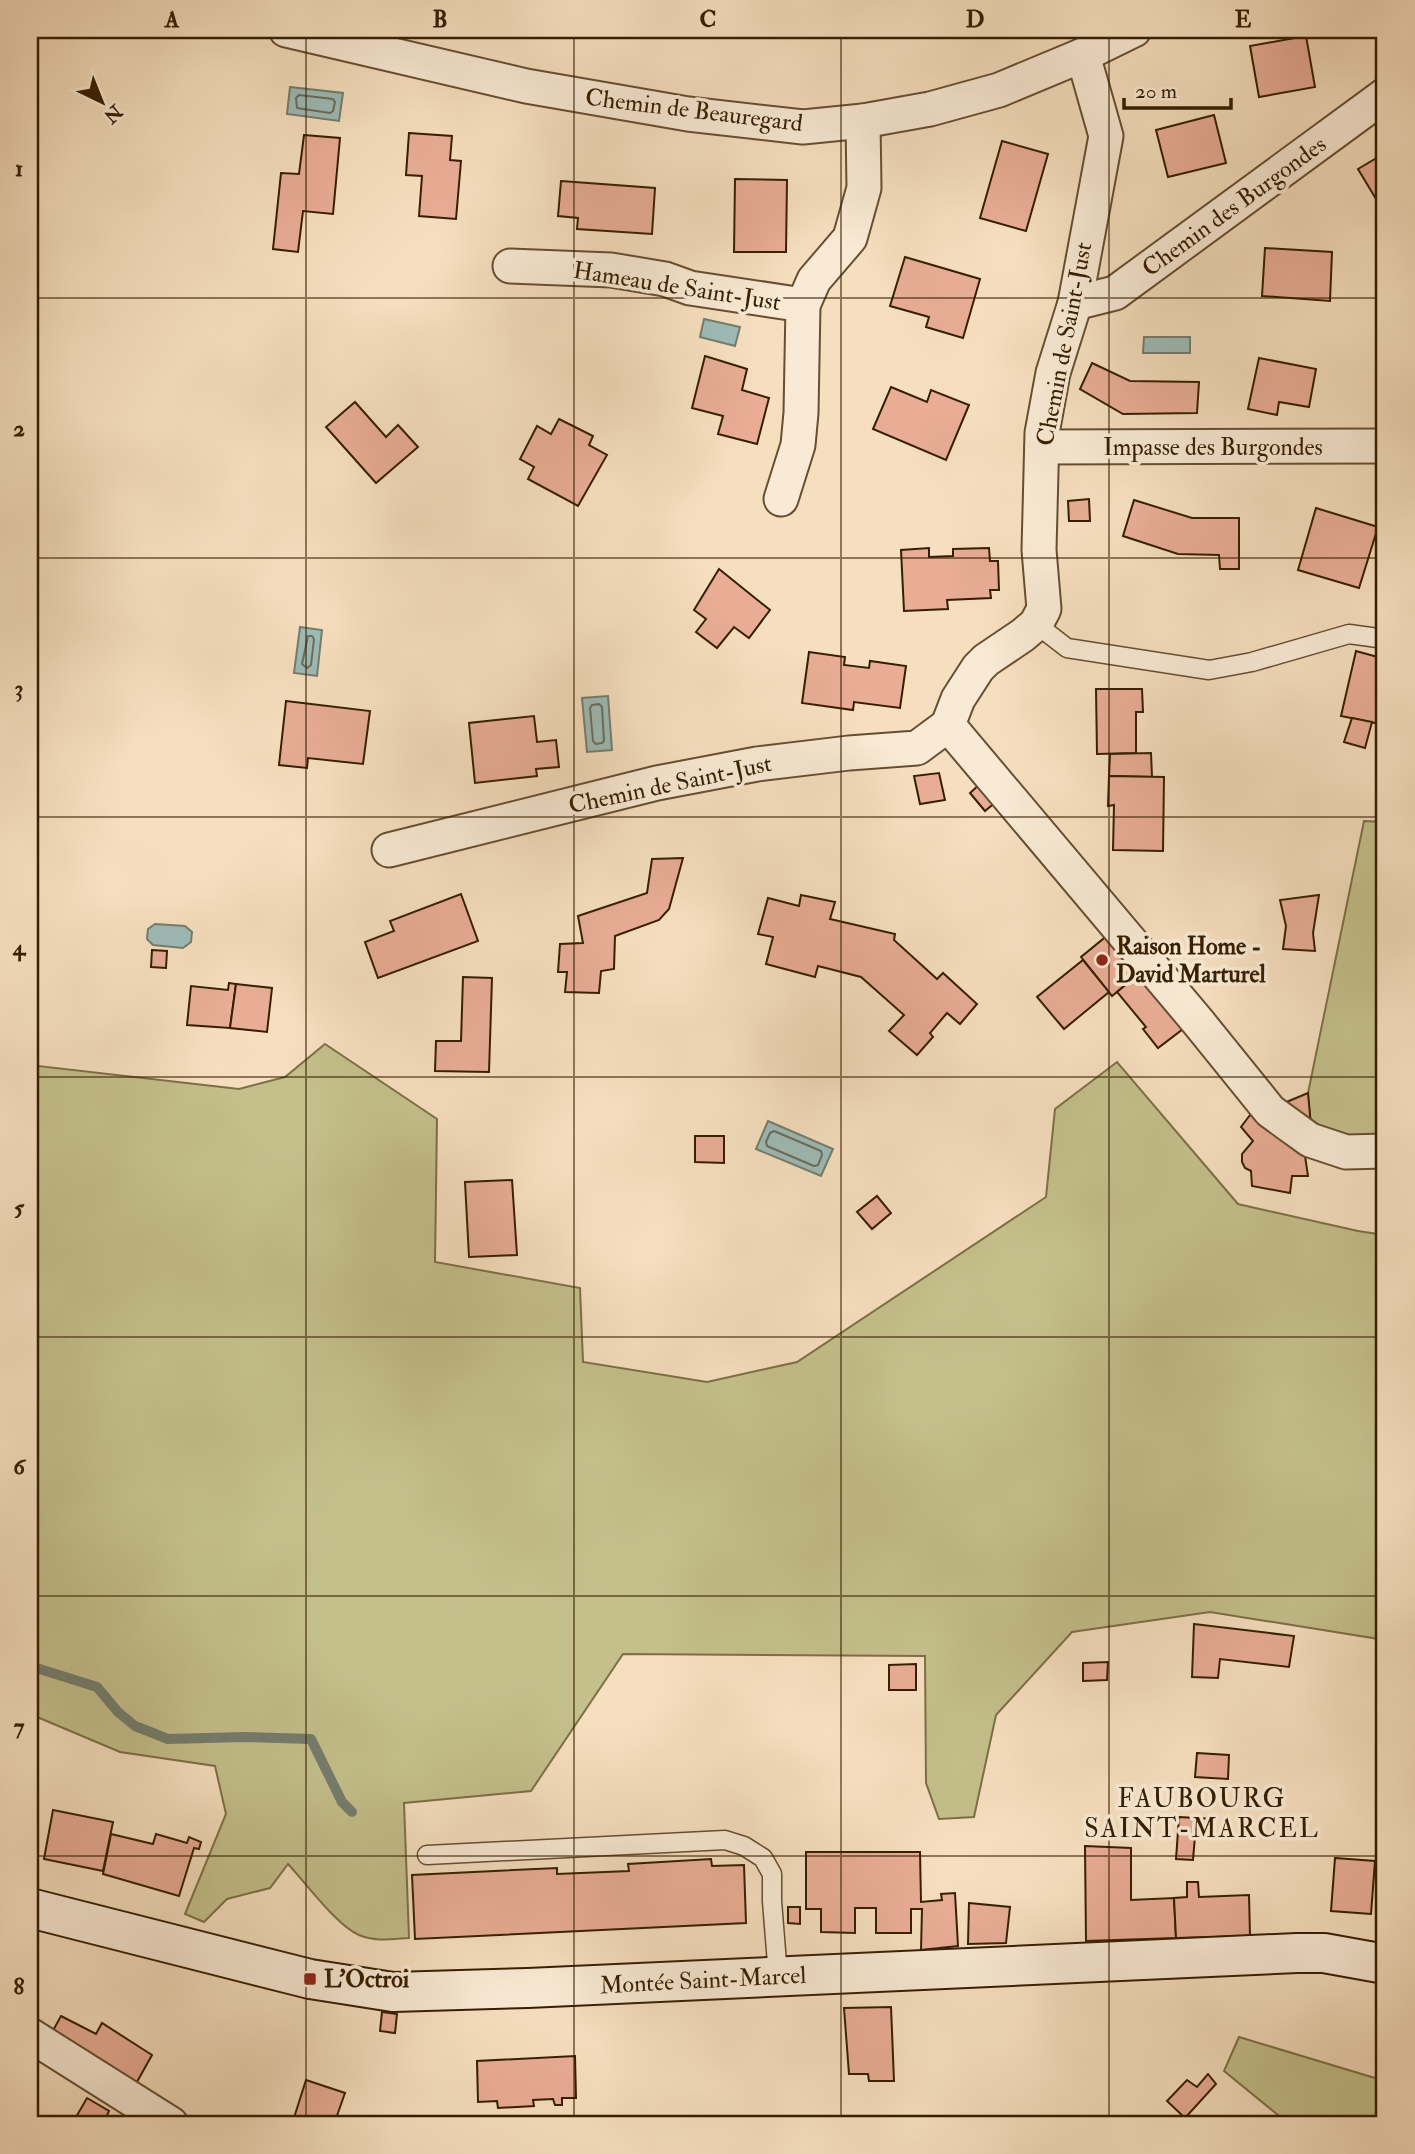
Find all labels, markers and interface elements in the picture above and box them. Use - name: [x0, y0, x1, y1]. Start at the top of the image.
- text: A: [164, 5, 180, 34]
- text: B: [432, 5, 448, 34]
- text: C: [700, 5, 716, 34]
- text: D: [966, 5, 984, 34]
- text: E: [1235, 5, 1252, 34]
- north arrow: [66, 66, 136, 136]
- scale bar: [1124, 66, 1231, 110]
- text: 20 m: [1135, 78, 1177, 105]
- street label: Chemin de Beauregard: [583, 82, 805, 139]
- text: N: [98, 98, 128, 129]
- street label: Chemin des Burgondes: [1136, 129, 1333, 284]
- text: 1: [15, 154, 23, 183]
- street label: Chemin de Saint-Just: [1030, 239, 1099, 449]
- street label: Hameau de Saint-Just: [571, 255, 783, 318]
- text: 2: [13, 414, 25, 443]
- street label: Impasse des Burgondes: [1103, 432, 1323, 463]
- text: 3: [15, 674, 23, 703]
- street label: Chemin de Saint-Just: [566, 748, 775, 821]
- place label: Raison Home - David Marturel: [1116, 931, 1267, 990]
- text: 4: [12, 933, 27, 962]
- marker: Raison Home - David Marturel: [1094, 952, 1110, 968]
- text: 5: [14, 1193, 25, 1222]
- text: 6: [13, 1452, 27, 1481]
- text: 7: [14, 1712, 25, 1741]
- district label: FAUBOURG SAINT-MARCEL: [1084, 1783, 1320, 1845]
- street label: Montée Saint-Marcel: [599, 1960, 807, 2001]
- place label: L'Octroi: [324, 1964, 410, 1995]
- marker: L'Octroi: [302, 1971, 318, 1987]
- text: 8: [14, 1972, 25, 2001]

